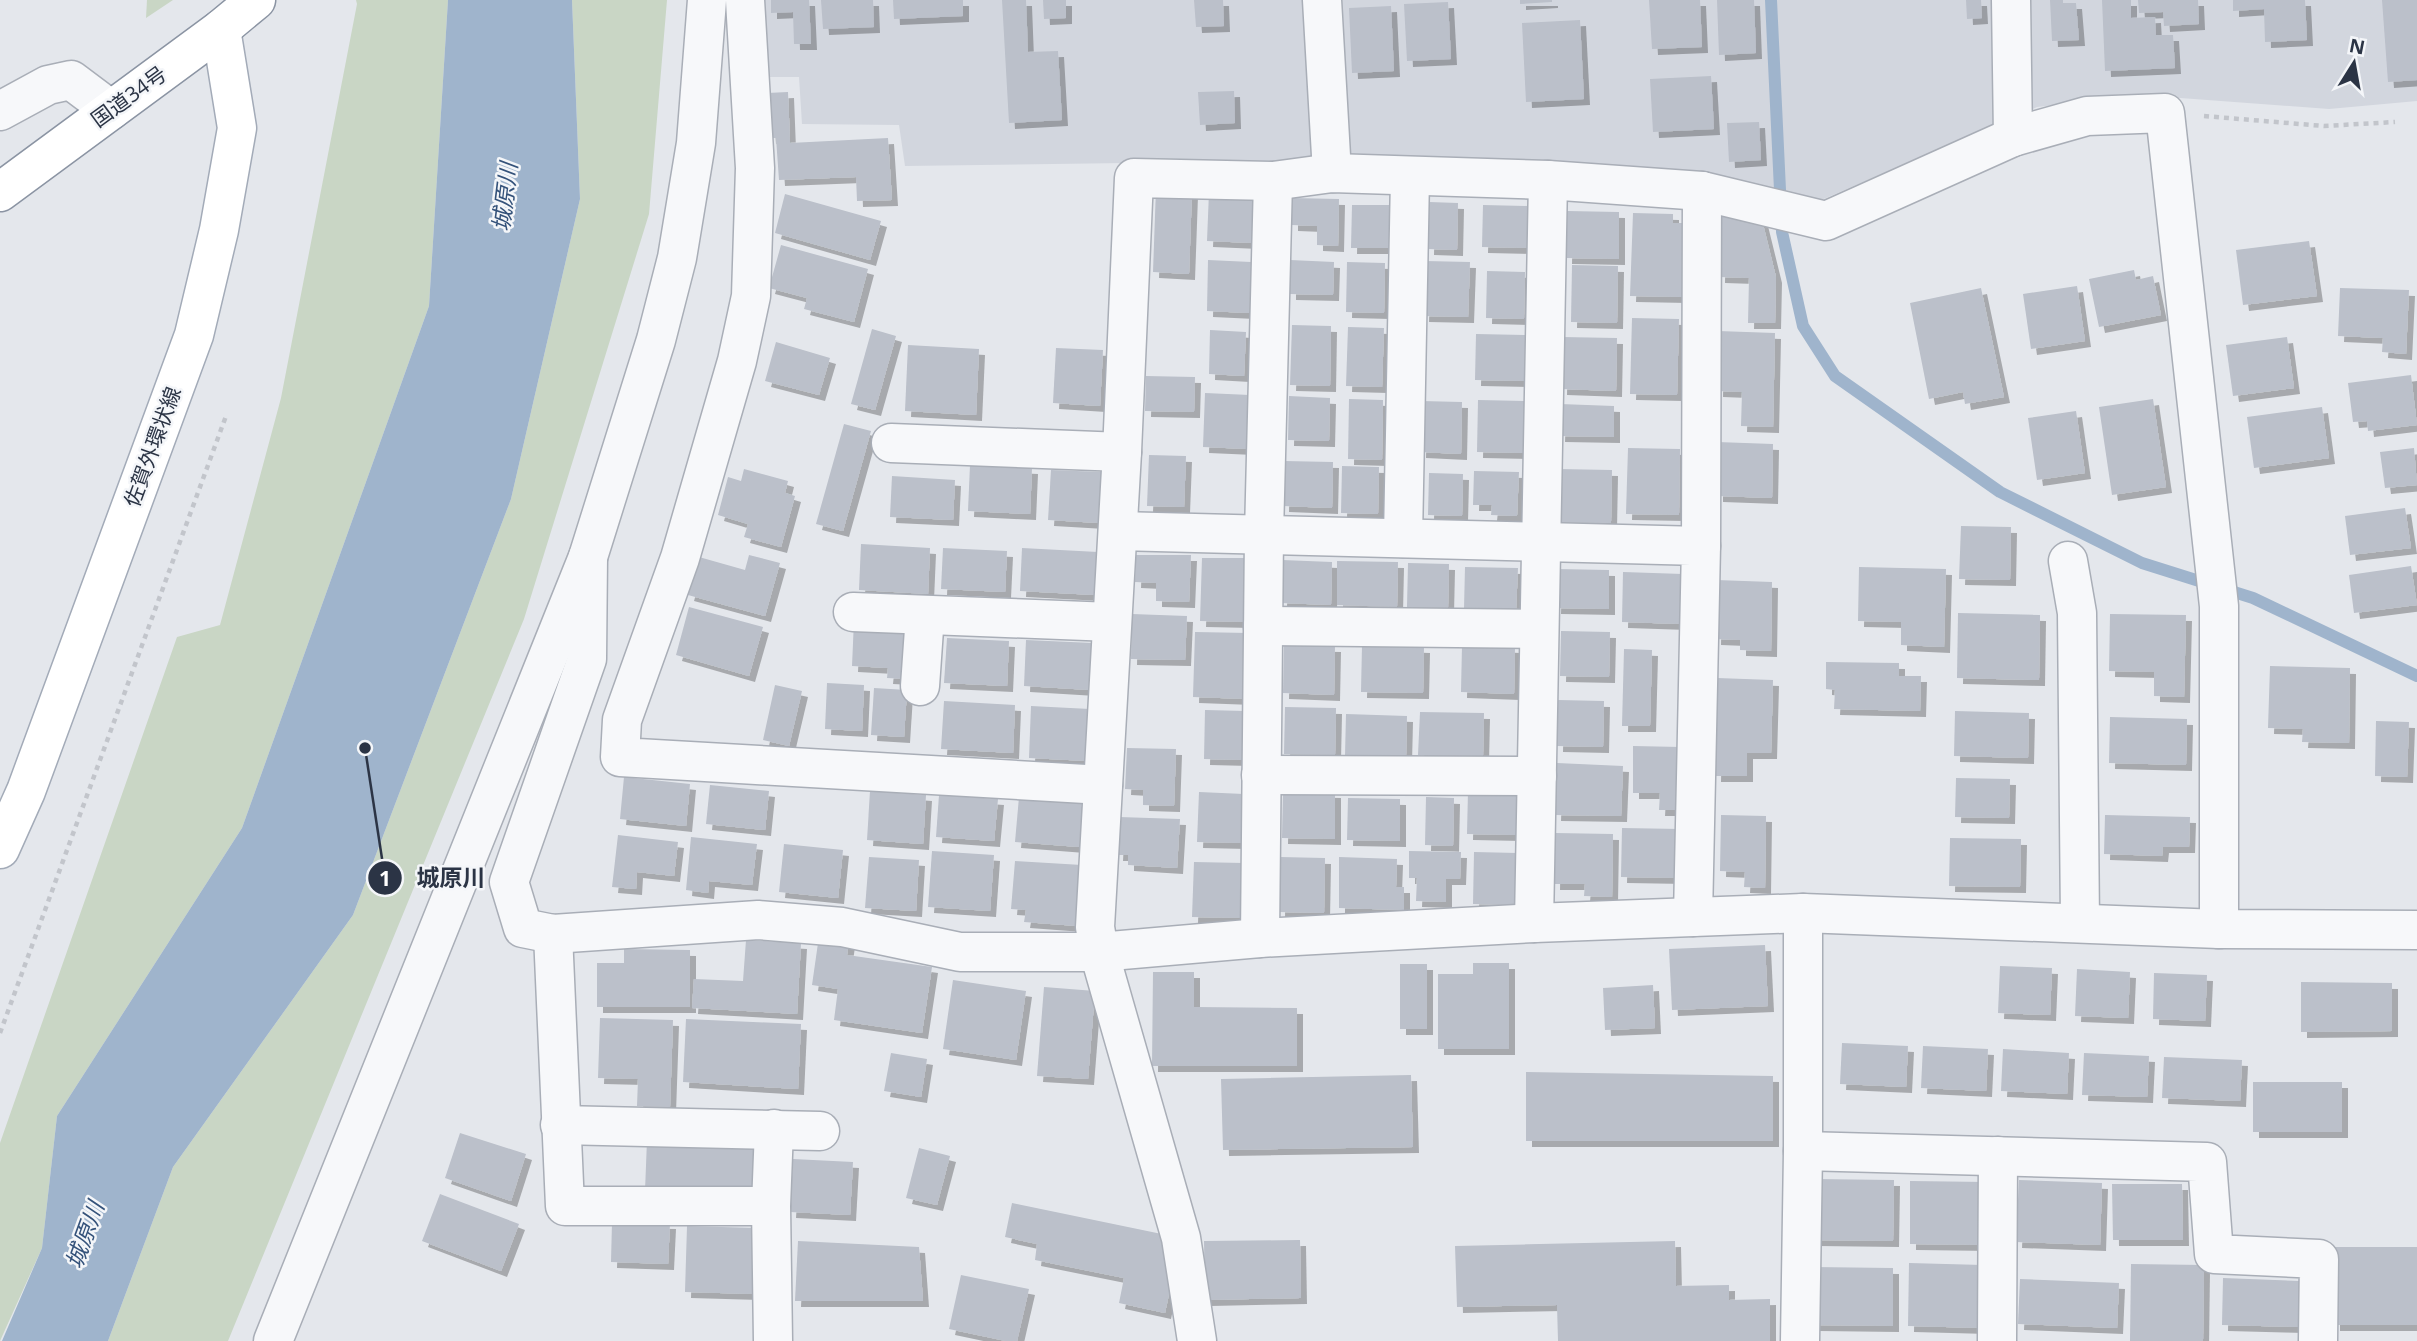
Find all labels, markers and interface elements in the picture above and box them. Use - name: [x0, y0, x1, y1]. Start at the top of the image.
- north arrow: [2319, 28, 2389, 98]
- text: N: [2347, 32, 2367, 61]
- street label: 国道34号: [85, 59, 172, 133]
- water label: 城原川: [484, 158, 524, 233]
- street label: 佐賀外環状線: [117, 383, 187, 511]
- callout: 城原川: [368, 856, 500, 900]
- text: 城原川: [417, 861, 486, 893]
- text: 1: [379, 864, 391, 892]
- water label: 城原川: [57, 1194, 112, 1273]

